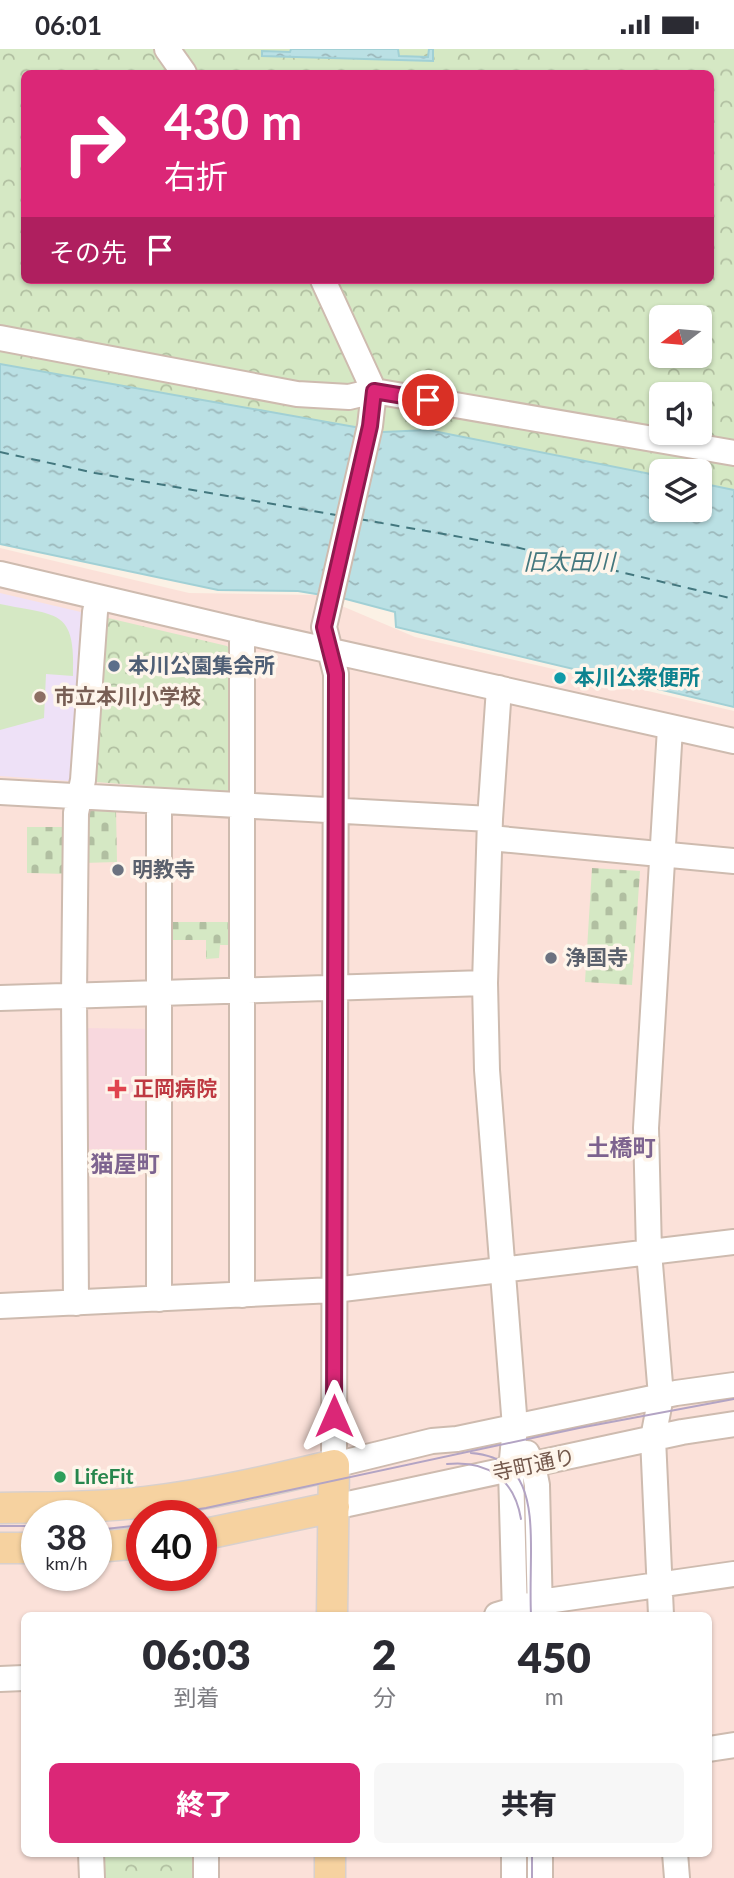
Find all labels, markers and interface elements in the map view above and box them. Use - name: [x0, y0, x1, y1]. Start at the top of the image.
- text: 06:01: [35, 9, 102, 41]
- text: 430 m: [164, 92, 302, 150]
- icon: right: [49, 98, 140, 189]
- text: 右折: [164, 156, 228, 195]
- icon: arrive: [141, 231, 179, 269]
- text: その先: [49, 236, 127, 268]
- north arrow: [649, 305, 712, 367]
- map controls: [649, 305, 712, 522]
- pin: [398, 370, 458, 430]
- icon: arrive: [409, 381, 447, 419]
- button: sound: [649, 382, 712, 445]
- button: layers: [649, 459, 712, 522]
- water label: 旧太田川: [523, 547, 618, 575]
- place label: 本川公園集会所: [128, 652, 275, 677]
- marker: 本川公園集会所: [106, 658, 122, 674]
- place label: 本川公衆便所: [574, 664, 700, 689]
- marker: 本川公衆便所: [552, 670, 568, 686]
- place label: 市立本川小学校: [54, 683, 201, 708]
- marker: 市立本川小学校: [32, 689, 48, 705]
- place label: 明教寺: [132, 856, 195, 881]
- marker: 明教寺: [110, 862, 126, 878]
- place label: 浄国寺: [565, 944, 628, 969]
- marker: 浄国寺: [543, 950, 559, 966]
- place label: 正岡病院: [133, 1075, 217, 1100]
- marker: 正岡病院: [107, 1079, 127, 1099]
- district label: 土橋町: [587, 1133, 656, 1161]
- district label: 猫屋町: [91, 1149, 160, 1177]
- position arrow: [297, 1379, 371, 1453]
- street label: 寺町通り: [490, 1443, 577, 1484]
- place label: LifeFit: [74, 1463, 134, 1488]
- marker: LifeFit: [52, 1469, 68, 1485]
- speed limit sign: 40: [126, 1500, 217, 1591]
- text: 38: [46, 1515, 87, 1557]
- text: km/h: [45, 1552, 88, 1574]
- text: 06:03: [142, 1629, 251, 1679]
- text: 2: [372, 1629, 396, 1679]
- text: 450: [518, 1632, 591, 1682]
- text: m: [545, 1682, 564, 1710]
- text: 到着: [174, 1683, 220, 1711]
- text: 分: [373, 1683, 396, 1711]
- button: 終了: [49, 1763, 360, 1843]
- button: 共有: [374, 1763, 684, 1843]

